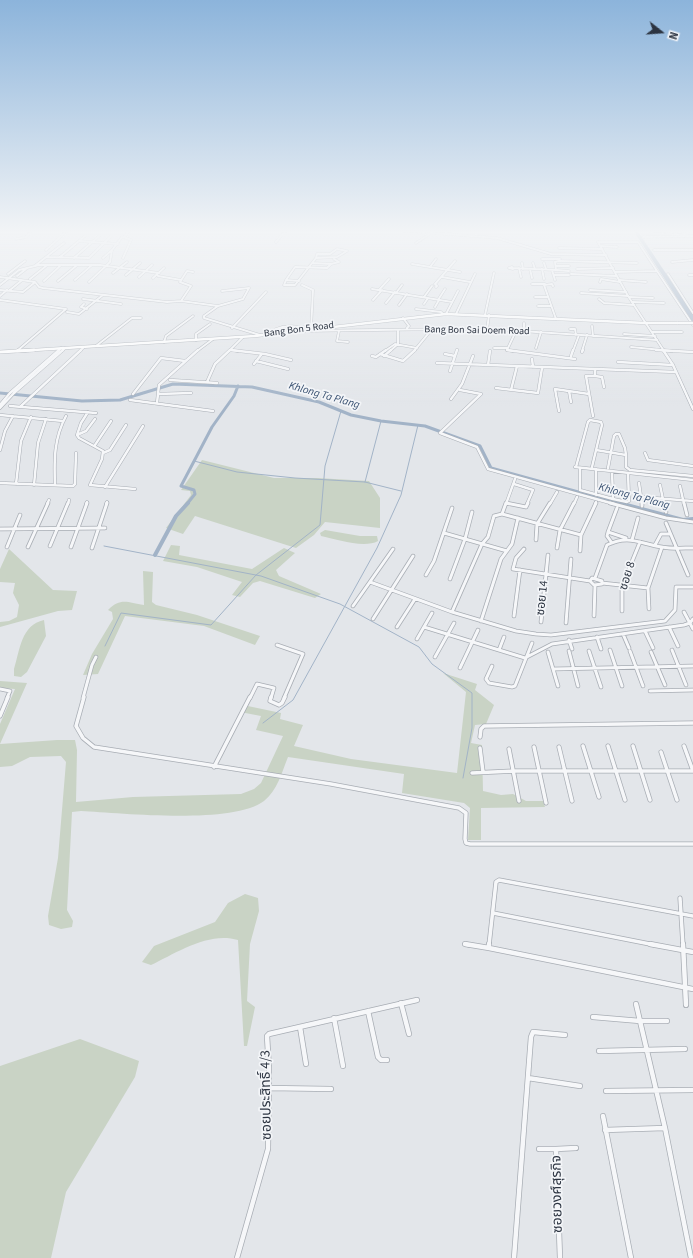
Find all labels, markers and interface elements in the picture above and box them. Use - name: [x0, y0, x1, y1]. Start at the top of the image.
- north arrow: [641, 12, 681, 52]
- text: N: [665, 30, 681, 41]
- street label: Bang Bon 5 Road: [263, 320, 335, 340]
- street label: Bang Bon Sai Doem Road: [424, 324, 530, 338]
- water label: Khlong Ta Plang: [287, 380, 361, 412]
- water label: Khlong Ta Plang: [597, 481, 671, 513]
- street label: ซอย 8: [617, 560, 639, 592]
- street label: ซอย 14: [534, 580, 552, 616]
- street label: ซอยประสิทธิ์ 4/3: [258, 1050, 276, 1140]
- street label: ซอยวงศ์สุรกิจ: [549, 1155, 567, 1233]

